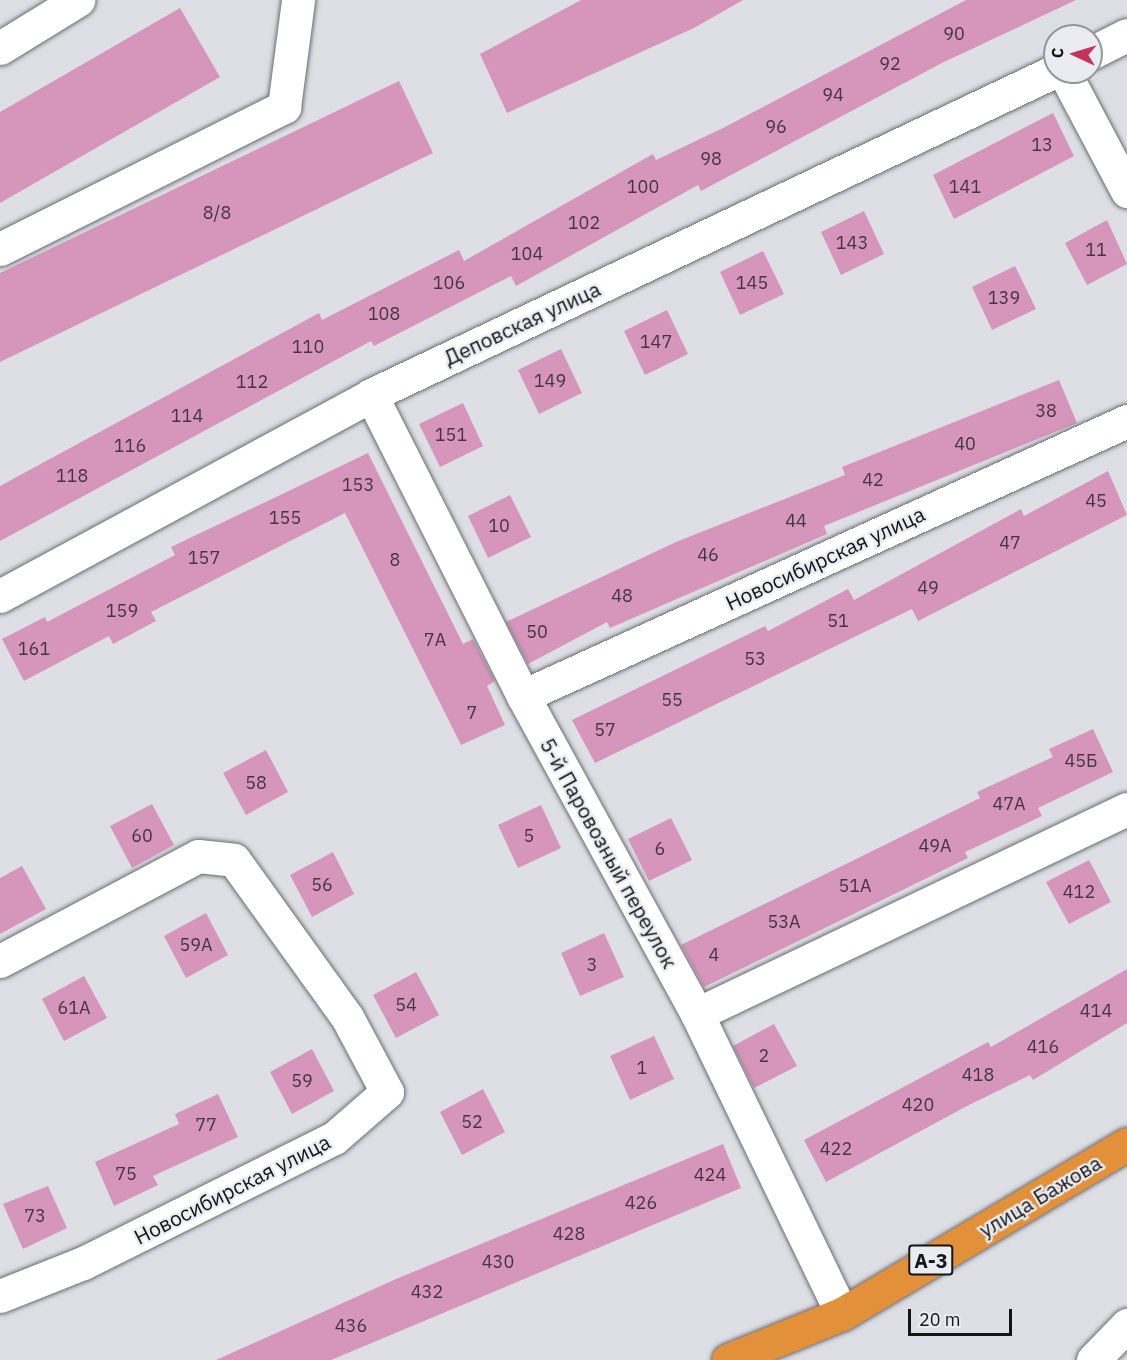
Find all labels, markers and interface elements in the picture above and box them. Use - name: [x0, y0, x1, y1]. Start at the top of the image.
- house number: 90: [943, 23, 965, 45]
- north arrow: [1043, 24, 1103, 84]
- text: С: [1047, 47, 1067, 59]
- house number: 92: [879, 53, 901, 75]
- house number: 94: [822, 84, 844, 106]
- house number: 96: [765, 116, 787, 138]
- house number: 13: [1031, 134, 1053, 156]
- house number: 98: [700, 148, 722, 170]
- house number: 100: [627, 176, 659, 198]
- house number: 141: [949, 176, 981, 198]
- house number: 8/8: [203, 202, 231, 224]
- house number: 102: [568, 212, 600, 234]
- house number: 143: [836, 232, 868, 254]
- house number: 11: [1085, 239, 1107, 261]
- house number: 104: [511, 243, 543, 265]
- house number: 106: [433, 272, 465, 294]
- house number: 145: [736, 272, 768, 294]
- street label: Деповская улица: [440, 276, 604, 370]
- house number: 139: [988, 287, 1020, 309]
- house number: 108: [368, 303, 400, 325]
- house number: 147: [640, 331, 672, 353]
- house number: 110: [292, 336, 324, 358]
- house number: 149: [534, 370, 566, 392]
- house number: 112: [236, 371, 268, 393]
- house number: 38: [1035, 400, 1057, 422]
- house number: 114: [171, 405, 203, 427]
- house number: 151: [435, 424, 467, 446]
- house number: 40: [954, 433, 976, 455]
- house number: 116: [114, 435, 146, 457]
- house number: 118: [56, 465, 88, 487]
- house number: 42: [862, 469, 884, 491]
- house number: 153: [342, 474, 374, 496]
- house number: 45: [1085, 490, 1107, 512]
- street label: Новосибирская улица: [721, 501, 929, 615]
- house number: 155: [269, 507, 301, 529]
- house number: 44: [785, 510, 807, 532]
- house number: 10: [488, 515, 510, 537]
- house number: 47: [999, 532, 1021, 554]
- house number: 46: [697, 544, 719, 566]
- house number: 157: [188, 547, 220, 569]
- house number: 8: [390, 549, 400, 571]
- house number: 49: [917, 577, 939, 599]
- house number: 48: [611, 585, 633, 607]
- house number: 159: [106, 600, 138, 622]
- house number: 51: [827, 610, 849, 632]
- house number: 50: [526, 621, 548, 643]
- house number: 7А: [424, 629, 446, 651]
- house number: 161: [18, 638, 50, 660]
- house number: 53: [744, 648, 766, 670]
- house number: 55: [661, 689, 683, 711]
- house number: 7: [467, 702, 477, 724]
- house number: 57: [594, 719, 616, 741]
- street label: 5-й Паровозный переулок: [535, 734, 683, 972]
- house number: 45Б: [1064, 750, 1098, 772]
- house number: 58: [245, 772, 267, 794]
- house number: 47А: [992, 793, 1026, 815]
- house number: 60: [131, 825, 153, 847]
- house number: 5: [524, 825, 534, 847]
- house number: 49А: [918, 835, 952, 857]
- house number: 6: [655, 838, 665, 860]
- house number: 56: [311, 874, 333, 896]
- house number: 51А: [838, 875, 872, 897]
- house number: 412: [1063, 881, 1095, 903]
- house number: 53А: [767, 911, 801, 933]
- house number: 59А: [179, 934, 213, 956]
- house number: 4: [709, 944, 719, 966]
- house number: 3: [587, 954, 597, 976]
- house number: 54: [395, 994, 417, 1016]
- house number: 61А: [57, 997, 91, 1019]
- house number: 414: [1080, 1000, 1112, 1022]
- house number: 416: [1027, 1036, 1059, 1058]
- house number: 2: [759, 1045, 769, 1067]
- house number: 1: [637, 1057, 647, 1079]
- house number: 418: [962, 1064, 994, 1086]
- house number: 59: [291, 1070, 313, 1092]
- house number: 420: [902, 1094, 934, 1116]
- house number: 52: [461, 1111, 483, 1133]
- house number: 77: [195, 1114, 217, 1136]
- street label: Новосибирская улица: [130, 1129, 334, 1249]
- house number: 422: [820, 1138, 852, 1160]
- street label: улица Бажова: [974, 1150, 1106, 1242]
- house number: 75: [115, 1163, 137, 1185]
- house number: 424: [694, 1164, 726, 1186]
- house number: 426: [625, 1192, 657, 1214]
- house number: 73: [24, 1205, 46, 1227]
- house number: 428: [553, 1223, 585, 1245]
- road number: A-3: [907, 1243, 955, 1277]
- house number: 430: [482, 1251, 514, 1273]
- house number: 432: [411, 1281, 443, 1303]
- scale bar: [911, 1297, 1014, 1335]
- text: 20 m: [919, 1308, 961, 1331]
- house number: 436: [335, 1315, 367, 1337]

